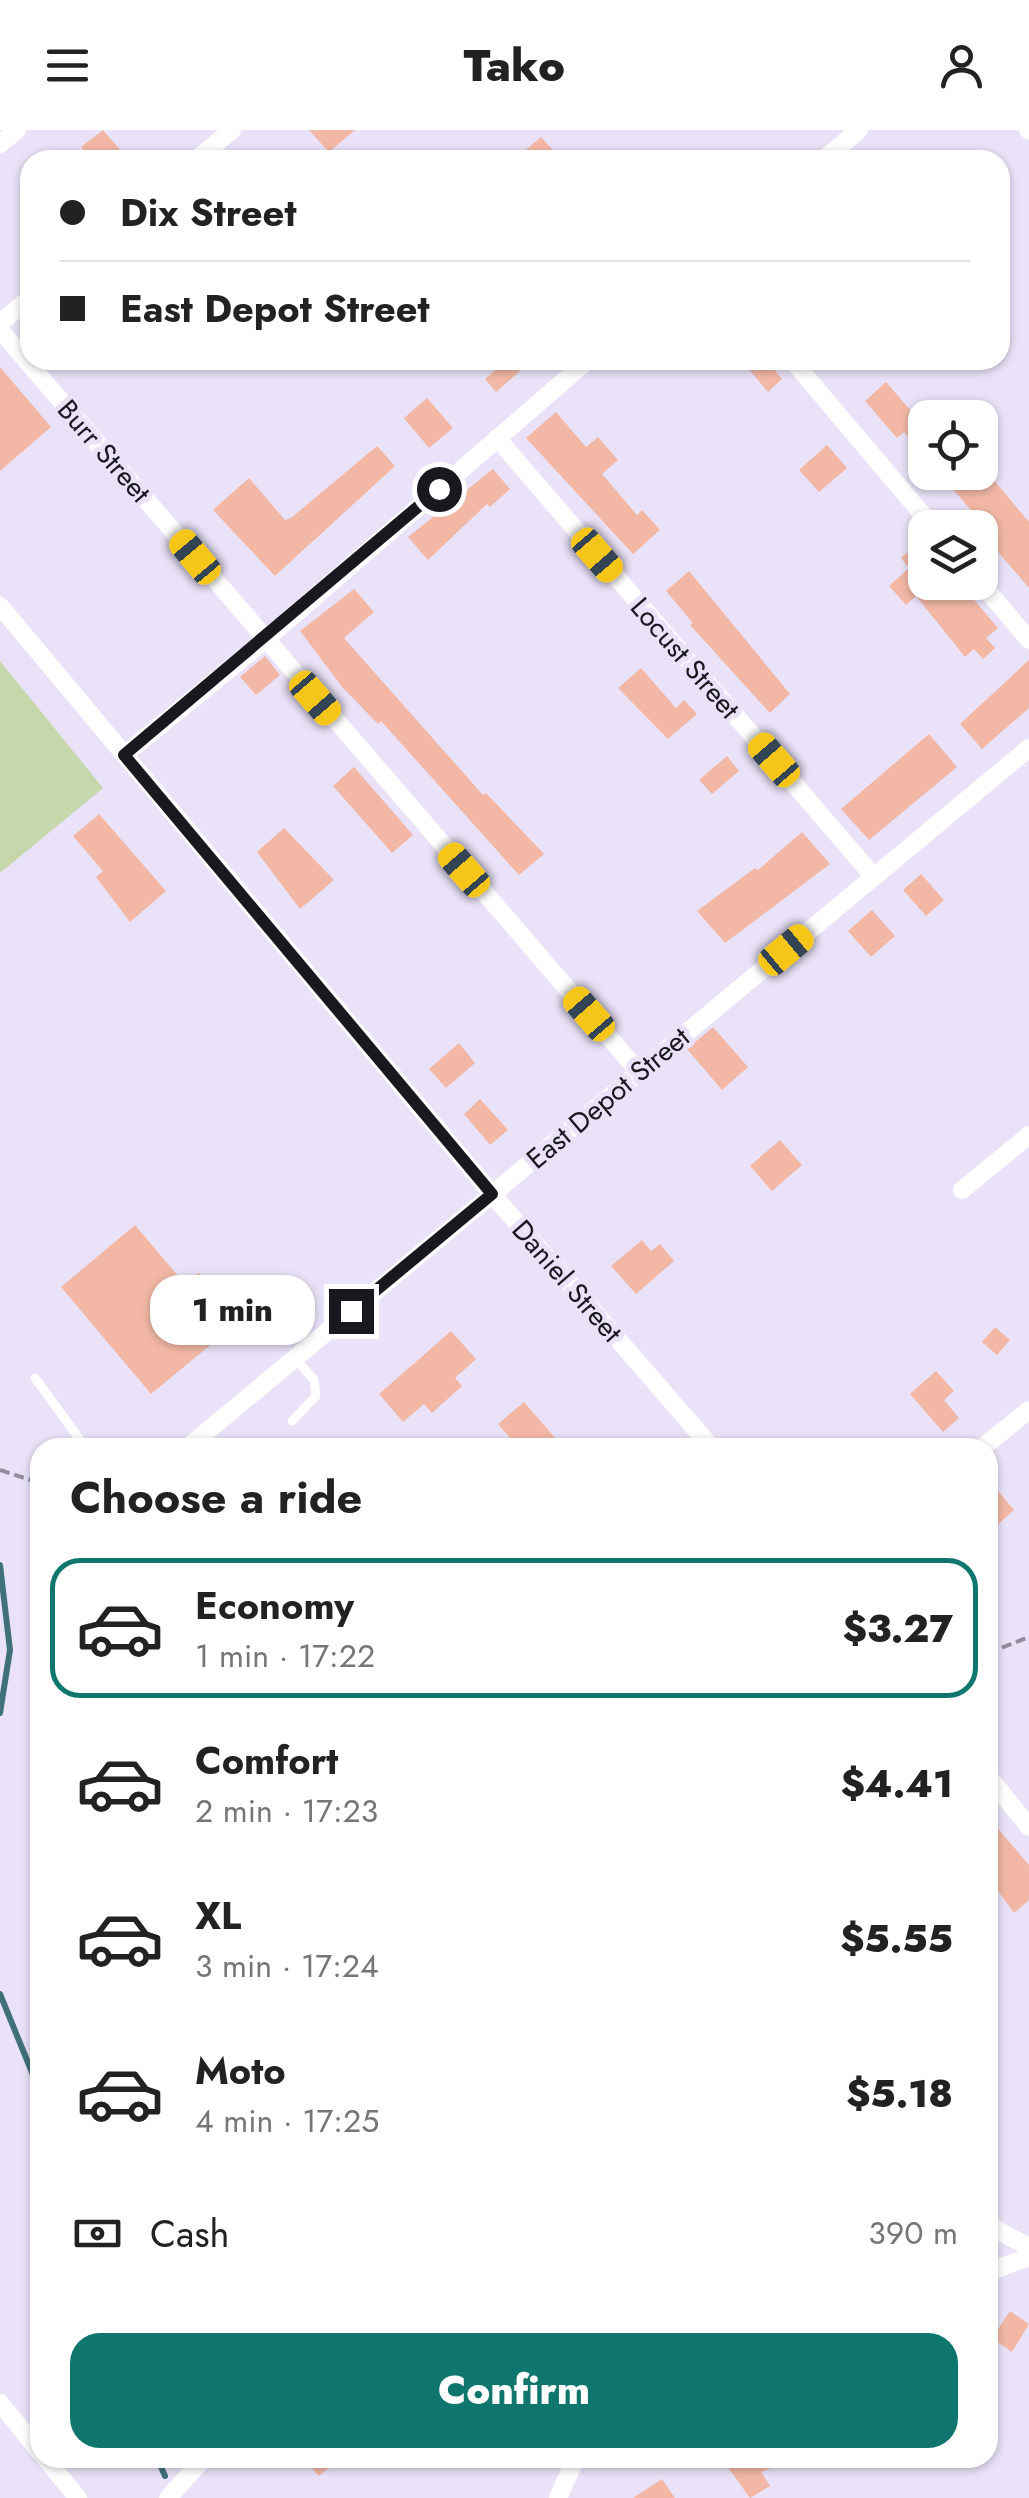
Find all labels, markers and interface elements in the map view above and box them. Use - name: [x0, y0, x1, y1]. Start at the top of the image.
- text: Tako: [464, 33, 565, 98]
- icon: menu: [40, 38, 95, 93]
- icon: person: [934, 38, 989, 93]
- text: Dix Street: [120, 185, 296, 240]
- text: East Depot Street: [120, 281, 430, 336]
- street label: Burr Street: [48, 390, 161, 512]
- map controls: [908, 400, 998, 600]
- button: locate: [908, 400, 998, 490]
- route start: [417, 467, 462, 512]
- button: layers: [908, 510, 998, 600]
- car: [566, 523, 628, 587]
- car: [164, 524, 226, 590]
- street label: Locust Street: [621, 588, 750, 728]
- car: [284, 666, 346, 730]
- car: [743, 728, 805, 792]
- car: [433, 838, 495, 902]
- car: [753, 919, 819, 981]
- car: [558, 982, 620, 1046]
- street label: East Depot Street: [517, 1017, 699, 1179]
- street label: Daniel Street: [502, 1211, 632, 1351]
- callout: 1 min: [151, 1276, 316, 1346]
- text: 1 min: [192, 1287, 273, 1333]
- route end: [329, 1289, 374, 1334]
- text: Choose a ride: [70, 1465, 362, 1530]
- text: Economy: [195, 1578, 354, 1633]
- icon: car: [75, 1583, 165, 1673]
- text: $3.27: [843, 1601, 953, 1656]
- text: 1 min · 17:22: [195, 1633, 375, 1679]
- text: Comfort: [195, 1733, 338, 1788]
- icon: car: [75, 1738, 165, 1828]
- text: $4.41: [841, 1756, 953, 1811]
- text: 2 min · 17:23: [195, 1788, 378, 1834]
- text: XL: [195, 1888, 241, 1943]
- icon: car: [75, 1893, 165, 1983]
- text: $5.55: [840, 1911, 953, 1966]
- text: 3 min · 17:24: [195, 1943, 379, 1989]
- text: Moto: [195, 2043, 286, 2098]
- icon: car: [75, 2048, 165, 2138]
- text: $5.18: [846, 2066, 953, 2121]
- text: 4 min · 17:25: [195, 2098, 379, 2144]
- icon: cash: [70, 2206, 125, 2261]
- text: Cash: [150, 2206, 230, 2261]
- text: 390 m: [868, 2210, 958, 2256]
- button: Confirm: [70, 2333, 958, 2448]

